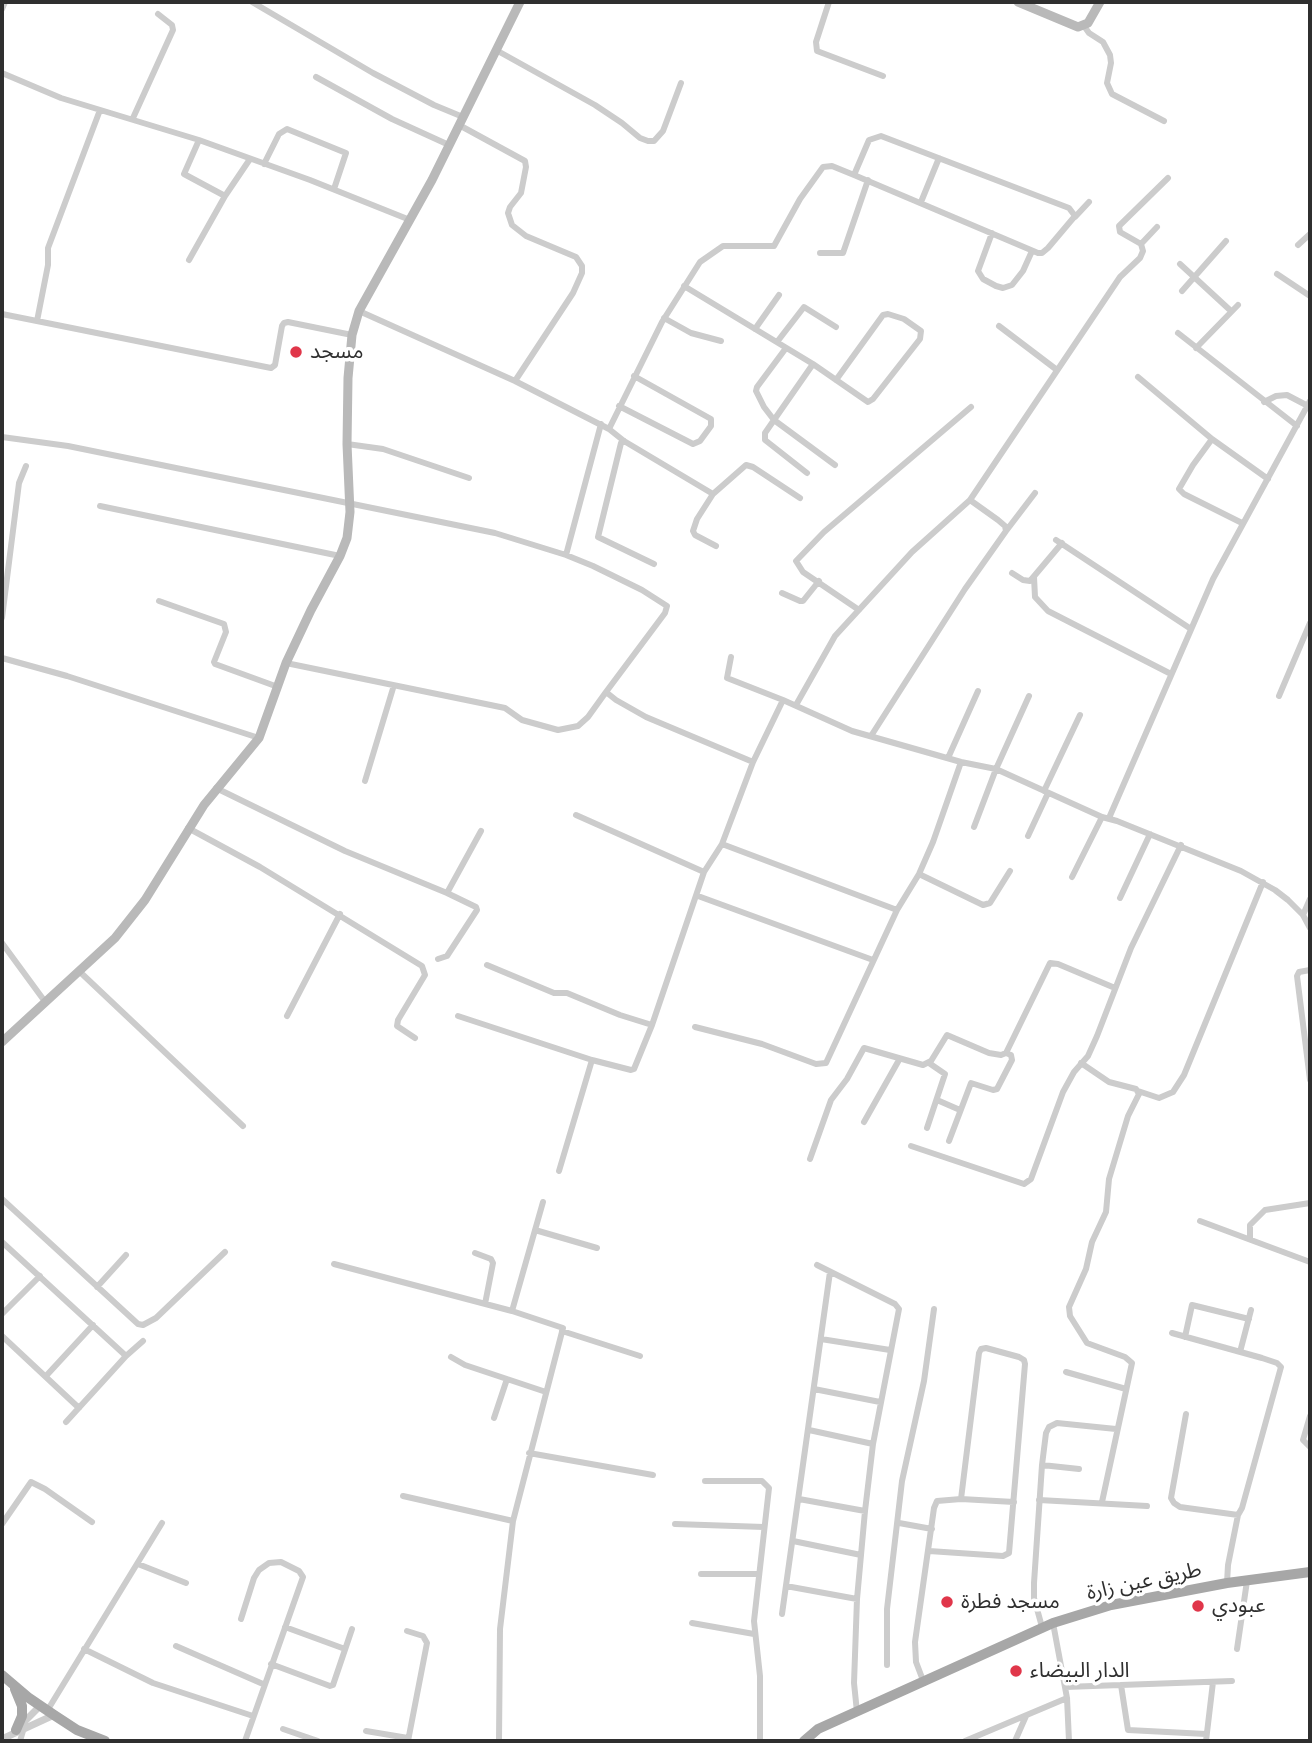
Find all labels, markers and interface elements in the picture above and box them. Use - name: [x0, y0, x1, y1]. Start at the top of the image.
- place label: مسجد: [310, 339, 363, 365]
- marker: مسجد: [288, 344, 304, 360]
- street label: طريق عين زارة: [1084, 1557, 1204, 1605]
- place label: مسجد فطرة: [961, 1589, 1060, 1615]
- place label: عبودي: [1212, 1593, 1266, 1619]
- marker: مسجد فطرة: [939, 1594, 955, 1610]
- marker: عبودي: [1190, 1598, 1206, 1614]
- place label: الدار البيضاء: [1030, 1658, 1130, 1684]
- marker: الدار البيضاء: [1008, 1663, 1024, 1679]

